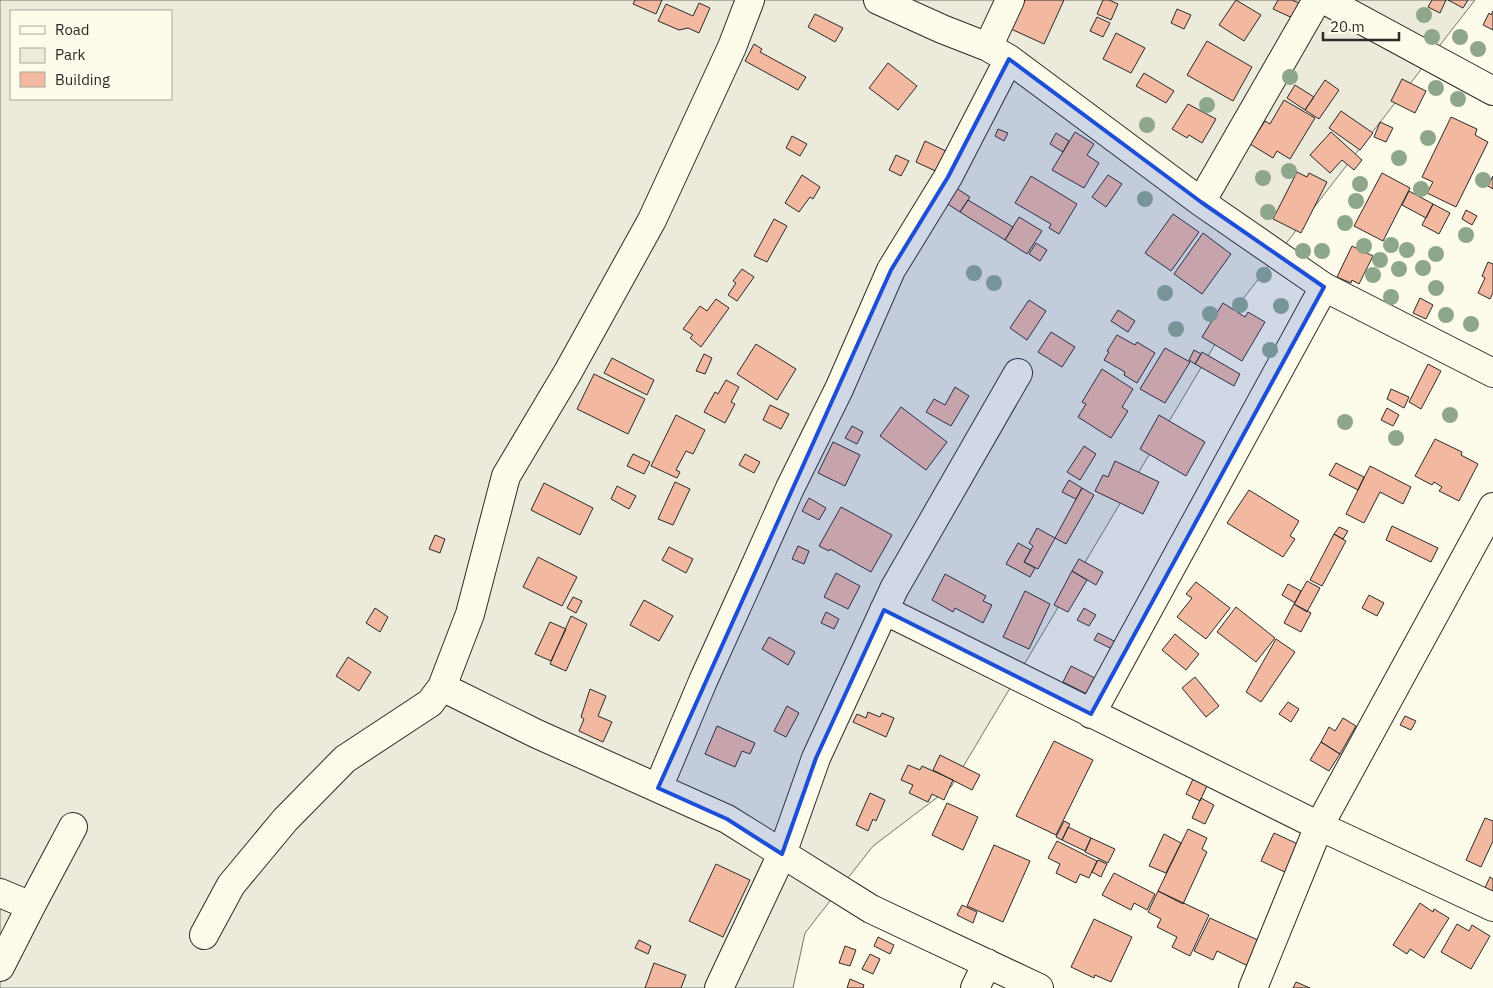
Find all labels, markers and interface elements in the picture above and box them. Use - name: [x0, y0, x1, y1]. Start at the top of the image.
- legend: [10, 10, 172, 100]
- scale bar: [1323, 10, 1399, 42]
- text: 20 m: [1330, 17, 1365, 36]
- text: Road: [55, 20, 90, 39]
- text: Park: [55, 45, 85, 64]
- text: Building: [55, 70, 110, 89]

